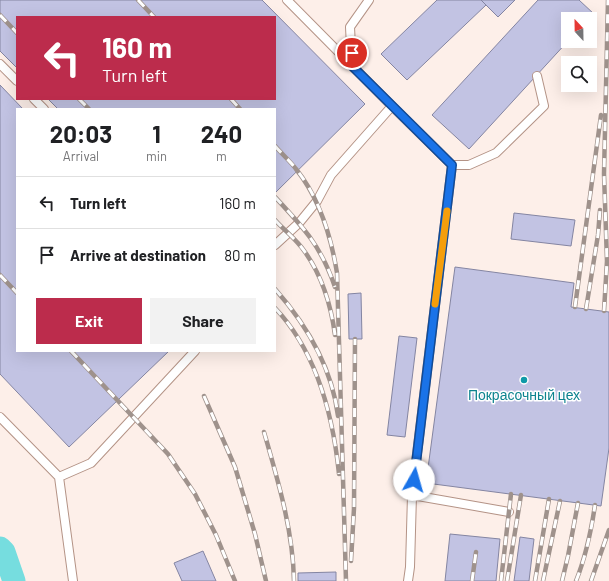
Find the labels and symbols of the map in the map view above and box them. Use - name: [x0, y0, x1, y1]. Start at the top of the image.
- north arrow: [561, 12, 597, 48]
- pin: [335, 36, 369, 70]
- marker: Покрасочный цех: [519, 375, 529, 385]
- place label: Покрасочный цех: [468, 386, 580, 403]
- position arrow: [393, 459, 435, 501]

